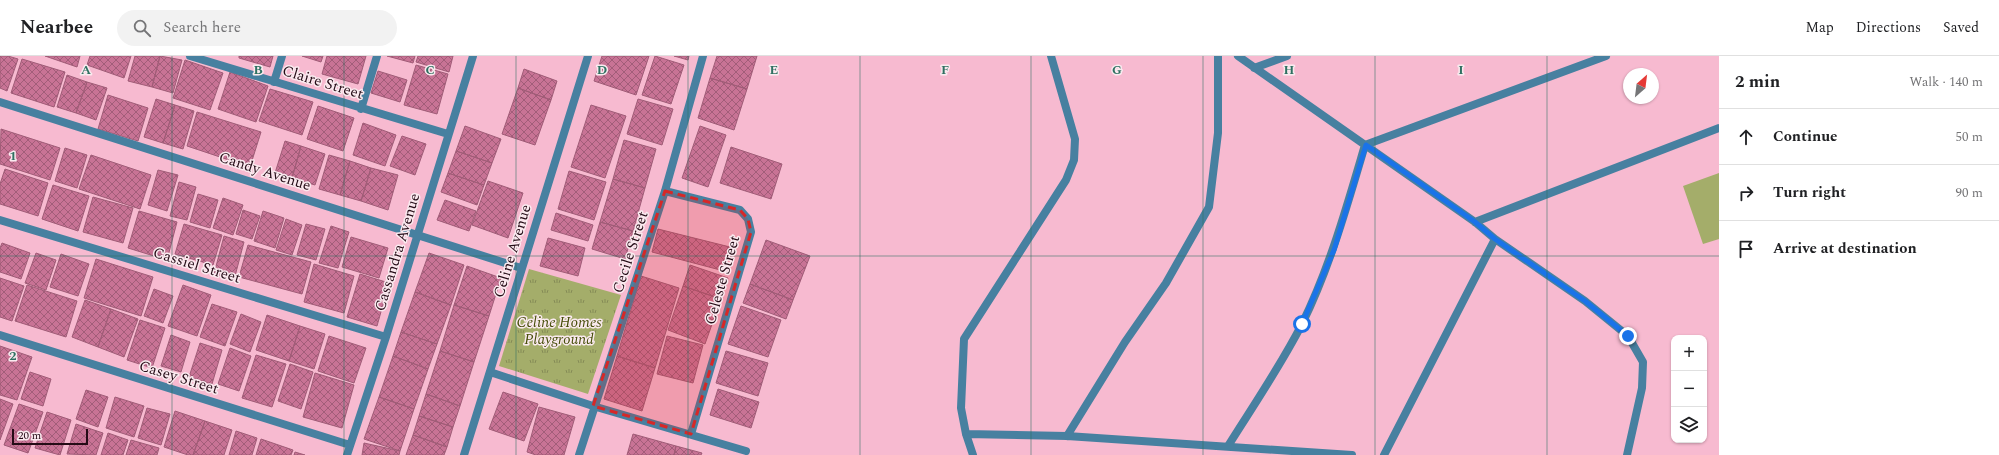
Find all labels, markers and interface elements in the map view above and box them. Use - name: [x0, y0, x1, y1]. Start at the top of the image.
- search box: [117, 10, 397, 46]
- text: Nearbee: [20, 13, 93, 42]
- text: Search here: [163, 16, 241, 39]
- icon: search: [131, 17, 153, 39]
- text: Map: [1806, 17, 1834, 38]
- text: Directions: [1856, 17, 1921, 38]
- text: Saved: [1943, 17, 1979, 38]
- street label: Claire Street: [279, 59, 366, 106]
- text: A: [81, 60, 91, 80]
- text: B: [253, 60, 263, 80]
- text: C: [425, 60, 435, 80]
- text: D: [597, 60, 607, 80]
- text: E: [770, 60, 779, 80]
- text: F: [941, 60, 949, 80]
- text: G: [1112, 60, 1122, 80]
- text: H: [1284, 60, 1295, 80]
- text: I: [1458, 60, 1464, 80]
- north arrow: [1623, 68, 1659, 104]
- text: 2 min: [1735, 69, 1780, 95]
- text: Walk · 140 m: [1909, 72, 1983, 92]
- text: Continue: [1773, 125, 1838, 148]
- icon: ahead: [1735, 126, 1757, 148]
- text: 50 m: [1956, 127, 1983, 147]
- text: 1: [9, 146, 17, 166]
- street label: Candy Avenue: [216, 146, 314, 197]
- text: Turn right: [1773, 181, 1846, 204]
- icon: right: [1735, 182, 1757, 204]
- text: 90 m: [1956, 183, 1983, 203]
- street label: Cassandra Avenue: [369, 190, 426, 314]
- street label: Celine Avenue: [487, 202, 538, 301]
- street label: Cecile Street: [606, 208, 655, 296]
- street label: Celeste Street: [699, 233, 746, 327]
- text: Arrive at destination: [1773, 237, 1917, 260]
- icon: arrive: [1735, 238, 1757, 260]
- street label: Cassiel Street: [150, 241, 243, 290]
- park label: Celine Homes Playground: [516, 311, 602, 351]
- route start: [1293, 315, 1311, 333]
- route end: [1619, 327, 1637, 345]
- map controls: [1671, 335, 1707, 443]
- button: +: [1671, 335, 1707, 371]
- text: 2: [9, 346, 17, 366]
- street label: Casey Street: [136, 354, 222, 401]
- button: −: [1671, 371, 1707, 407]
- button: layers: [1671, 407, 1707, 443]
- scale bar: [12, 427, 88, 446]
- text: 20 m: [18, 427, 41, 444]

